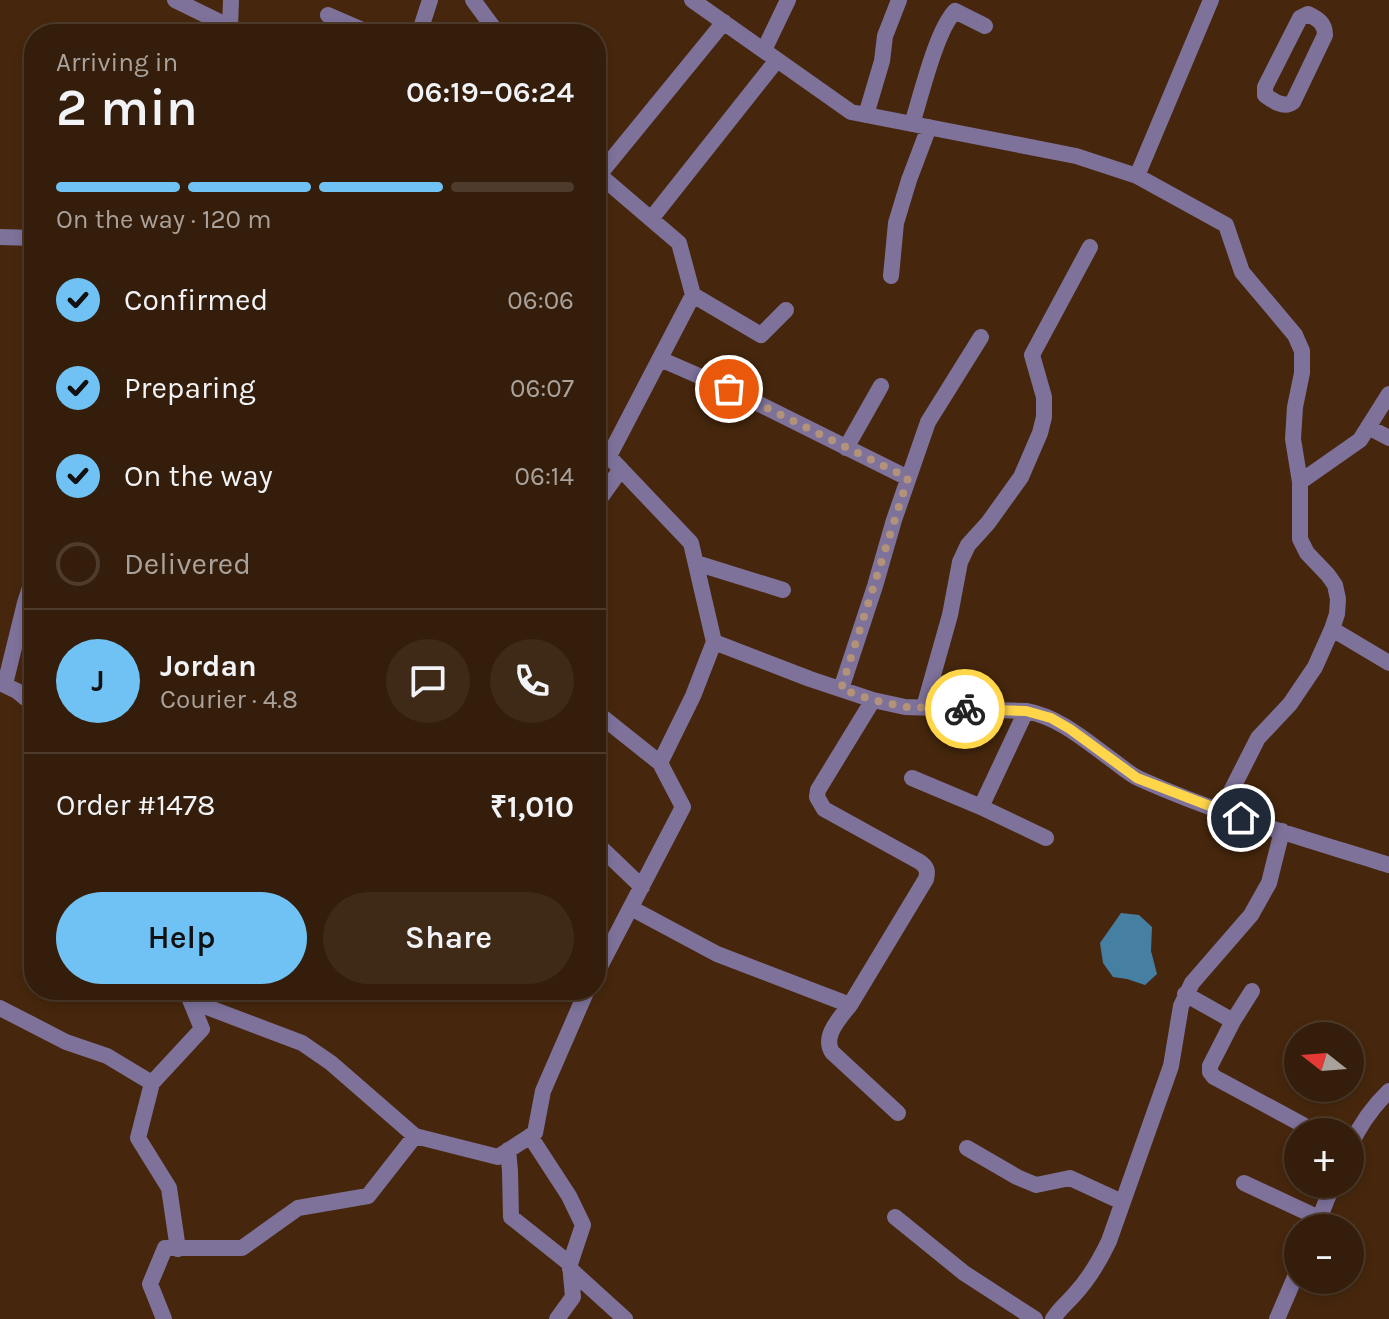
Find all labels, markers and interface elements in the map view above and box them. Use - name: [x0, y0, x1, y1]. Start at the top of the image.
- text: Arriving in: [56, 47, 178, 78]
- text: 06:19–06:24: [406, 74, 574, 110]
- text: 2 min: [56, 77, 198, 138]
- text: On the way · 120 m: [56, 204, 271, 235]
- icon: check: [56, 278, 100, 322]
- text: Confirmed: [124, 282, 268, 318]
- text: 06:06: [507, 285, 574, 316]
- pin: [695, 355, 763, 423]
- icon: check: [56, 366, 100, 410]
- icon: bag: [707, 367, 751, 411]
- text: Preparing: [124, 370, 256, 406]
- text: 06:07: [510, 373, 574, 404]
- icon: check: [56, 454, 100, 498]
- text: On the way: [124, 458, 273, 494]
- text: 06:14: [515, 461, 574, 492]
- text: Delivered: [124, 546, 251, 582]
- button: chat: [386, 639, 470, 723]
- button: phone: [490, 639, 574, 723]
- text: Jordan: [160, 648, 257, 684]
- text: J: [91, 663, 105, 699]
- courier: [925, 669, 1005, 749]
- text: Courier · 4.8: [160, 684, 298, 715]
- icon: bike: [943, 687, 987, 731]
- pin: [1207, 784, 1275, 852]
- text: Order #1478: [56, 787, 215, 823]
- text: ₹1,010: [490, 789, 574, 825]
- icon: home: [1219, 796, 1263, 840]
- button: Help: [56, 892, 307, 984]
- button: Share: [323, 892, 574, 984]
- north arrow: [1284, 1022, 1364, 1102]
- map controls: [1284, 1022, 1364, 1294]
- button: +: [1284, 1118, 1364, 1198]
- button: −: [1284, 1214, 1364, 1294]

